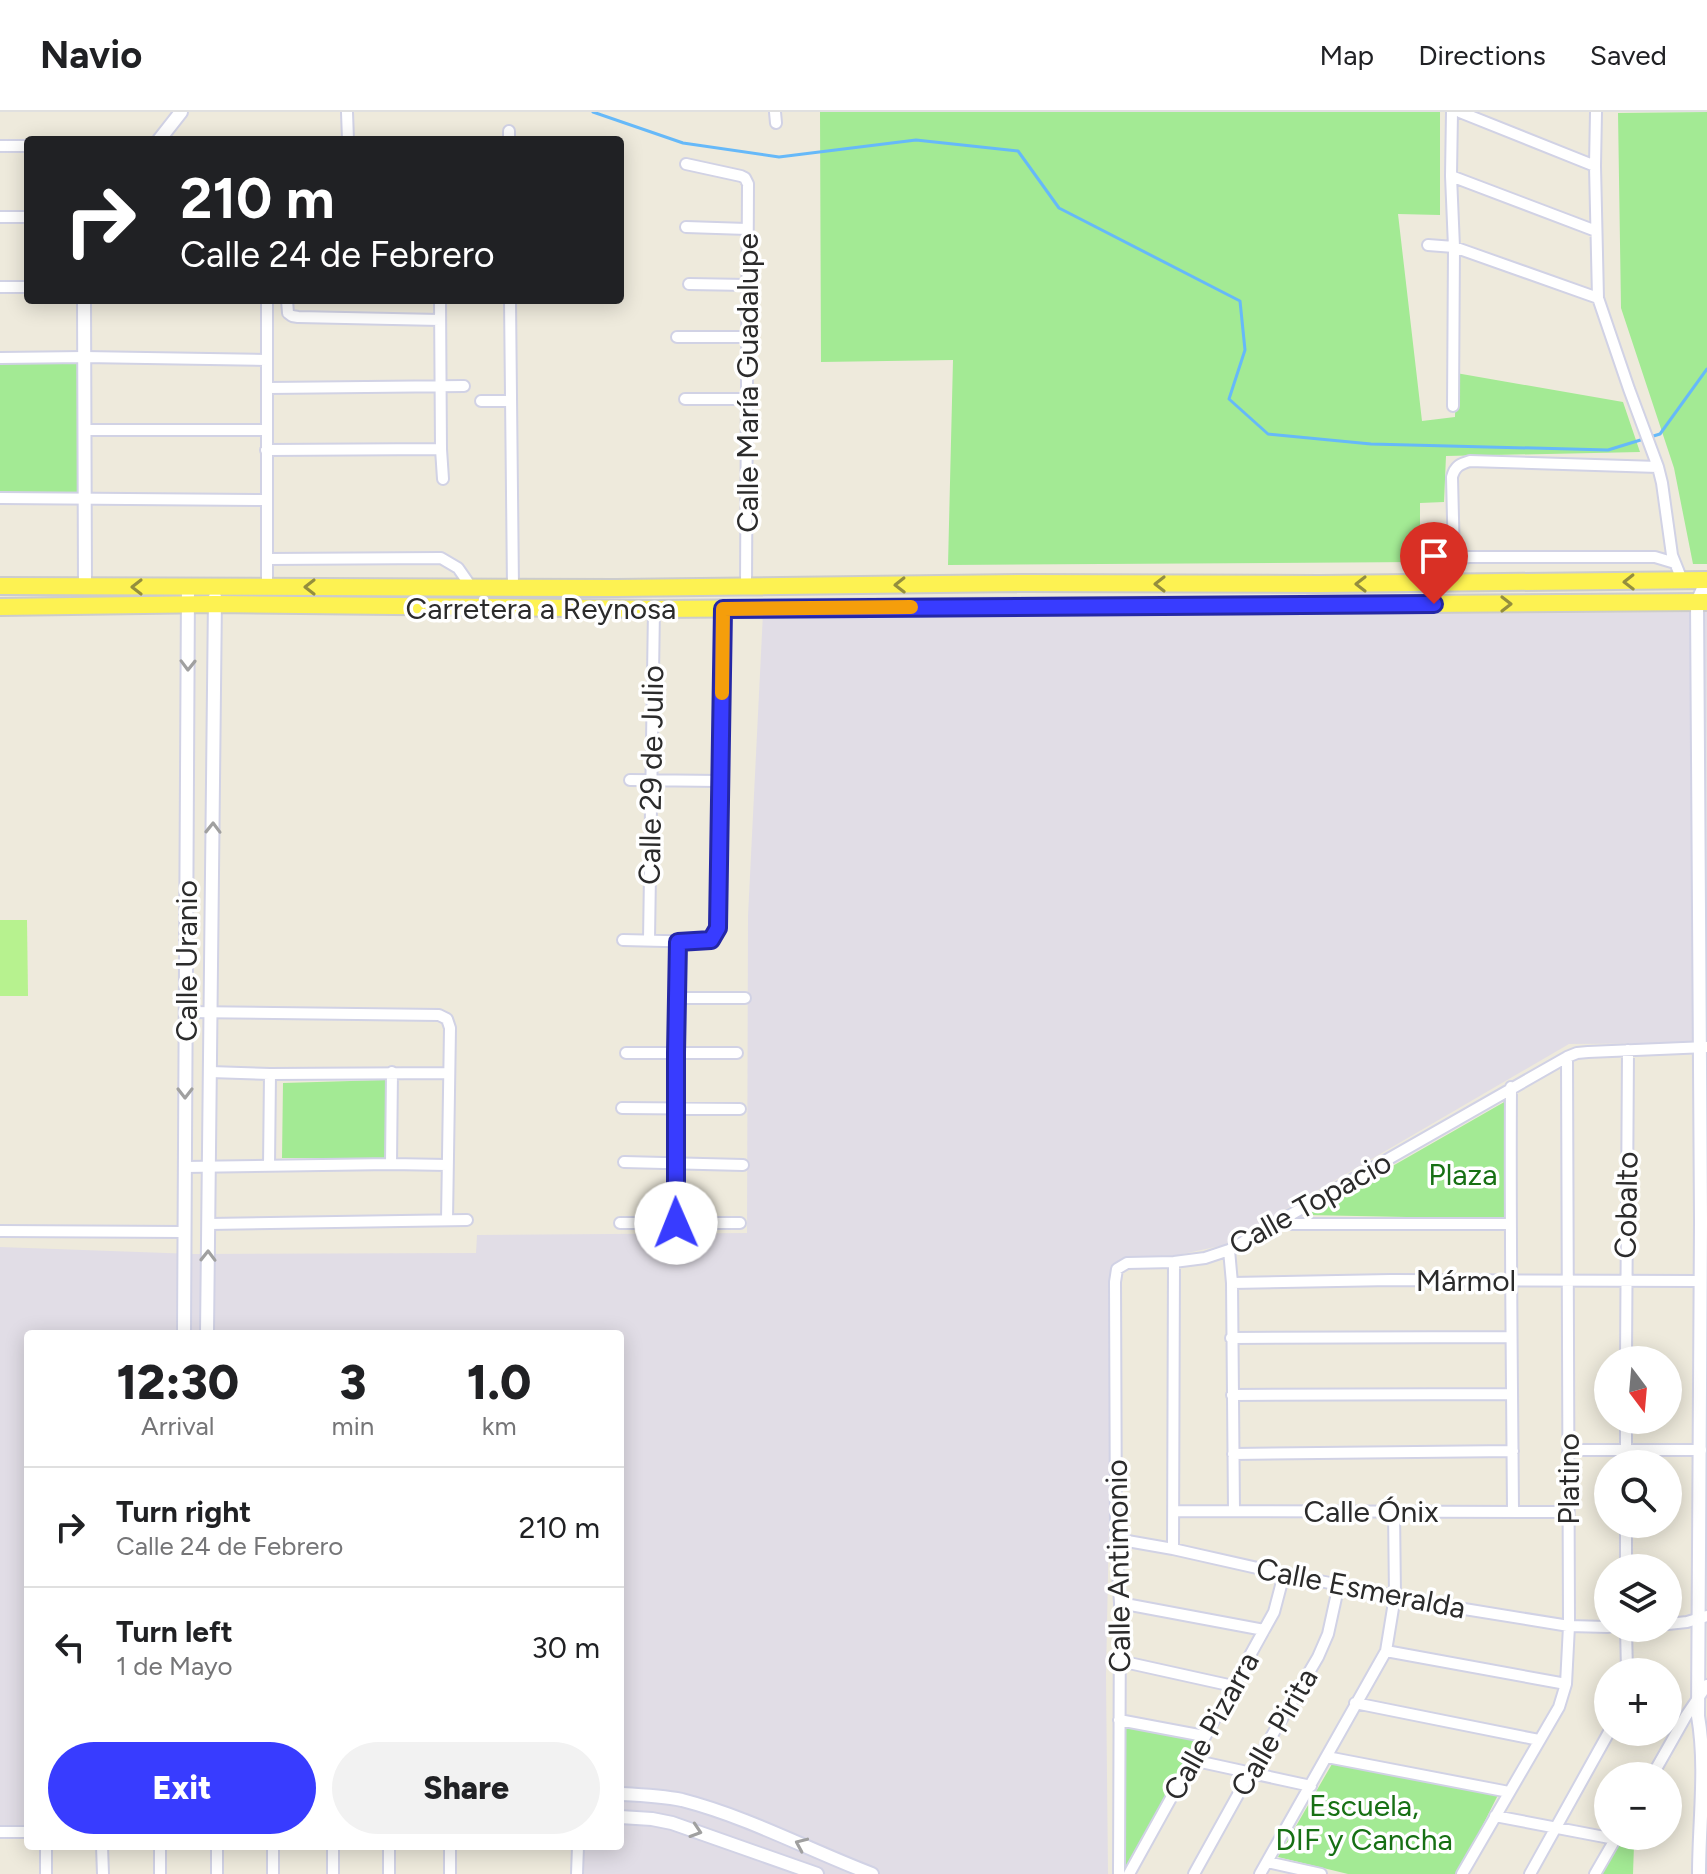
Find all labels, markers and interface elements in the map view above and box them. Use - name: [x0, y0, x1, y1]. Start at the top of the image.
- text: Navio: [40, 32, 142, 78]
- text: Map: [1320, 38, 1374, 72]
- text: Directions: [1418, 38, 1546, 72]
- text: Saved: [1590, 38, 1667, 72]
- text: 210 m: [180, 165, 335, 232]
- icon: right: [48, 168, 152, 272]
- text: Calle 24 de Febrero: [180, 233, 495, 276]
- street label: Calle María Guadalupe: [729, 233, 766, 533]
- pin: [1400, 522, 1468, 604]
- icon: arrive: [1412, 534, 1456, 578]
- one-way arrow: [1622, 573, 1635, 591]
- one-way arrow: [1153, 575, 1166, 592]
- one-way arrow: [1354, 575, 1367, 593]
- one-way arrow: [893, 576, 906, 594]
- one-way arrow: [130, 578, 143, 596]
- one-way arrow: [303, 578, 316, 595]
- street label: Carretera a Reynosa: [406, 590, 676, 627]
- one-way arrow: [1500, 595, 1513, 613]
- one-way arrow: [179, 659, 197, 672]
- street label: Calle 29 de Julio: [631, 665, 671, 885]
- one-way arrow: [204, 821, 222, 834]
- street label: Calle Uranio: [168, 880, 205, 1042]
- one-way arrow: [176, 1087, 194, 1100]
- street label: Calle Topacio: [1222, 1143, 1398, 1263]
- street label: Cobalto: [1607, 1151, 1645, 1259]
- park label: Plaza: [1428, 1156, 1498, 1193]
- position arrow: [634, 1181, 718, 1265]
- one-way arrow: [200, 1249, 217, 1262]
- street label: Mármol: [1416, 1262, 1516, 1299]
- north arrow: [1594, 1346, 1682, 1434]
- map controls: [1594, 1346, 1682, 1850]
- text: 12:30: [117, 1353, 239, 1411]
- text: 3: [339, 1353, 366, 1411]
- text: 1.0: [467, 1353, 531, 1411]
- text: Arrival: [141, 1410, 215, 1442]
- text: min: [332, 1410, 374, 1442]
- text: km: [482, 1410, 517, 1442]
- street label: Platino: [1550, 1433, 1587, 1525]
- button: search: [1594, 1450, 1682, 1538]
- street label: Calle Antimonio: [1098, 1459, 1138, 1673]
- text: Turn right: [116, 1493, 251, 1530]
- street label: Calle Ónix: [1303, 1493, 1439, 1530]
- icon: right: [48, 1505, 92, 1549]
- text: 210 m: [519, 1509, 600, 1546]
- text: Calle 24 de Febrero: [116, 1530, 343, 1562]
- street label: Calle Esmeralda: [1253, 1550, 1469, 1626]
- button: layers: [1594, 1554, 1682, 1642]
- text: Turn left: [116, 1613, 233, 1650]
- icon: left: [48, 1625, 92, 1669]
- text: 30 m: [532, 1629, 600, 1666]
- street label: Calle Pizarra: [1155, 1645, 1267, 1807]
- text: 1 de Mayo: [116, 1650, 233, 1682]
- button: +: [1594, 1658, 1682, 1746]
- street label: Calle Pirita: [1222, 1661, 1326, 1803]
- button: Exit: [48, 1742, 316, 1834]
- button: Share: [332, 1742, 600, 1834]
- button: −: [1594, 1762, 1682, 1850]
- park label: Escuela, DIF y Cancha: [1275, 1787, 1453, 1858]
- one-way arrow: [689, 1821, 703, 1837]
- one-way arrow: [794, 1837, 809, 1853]

